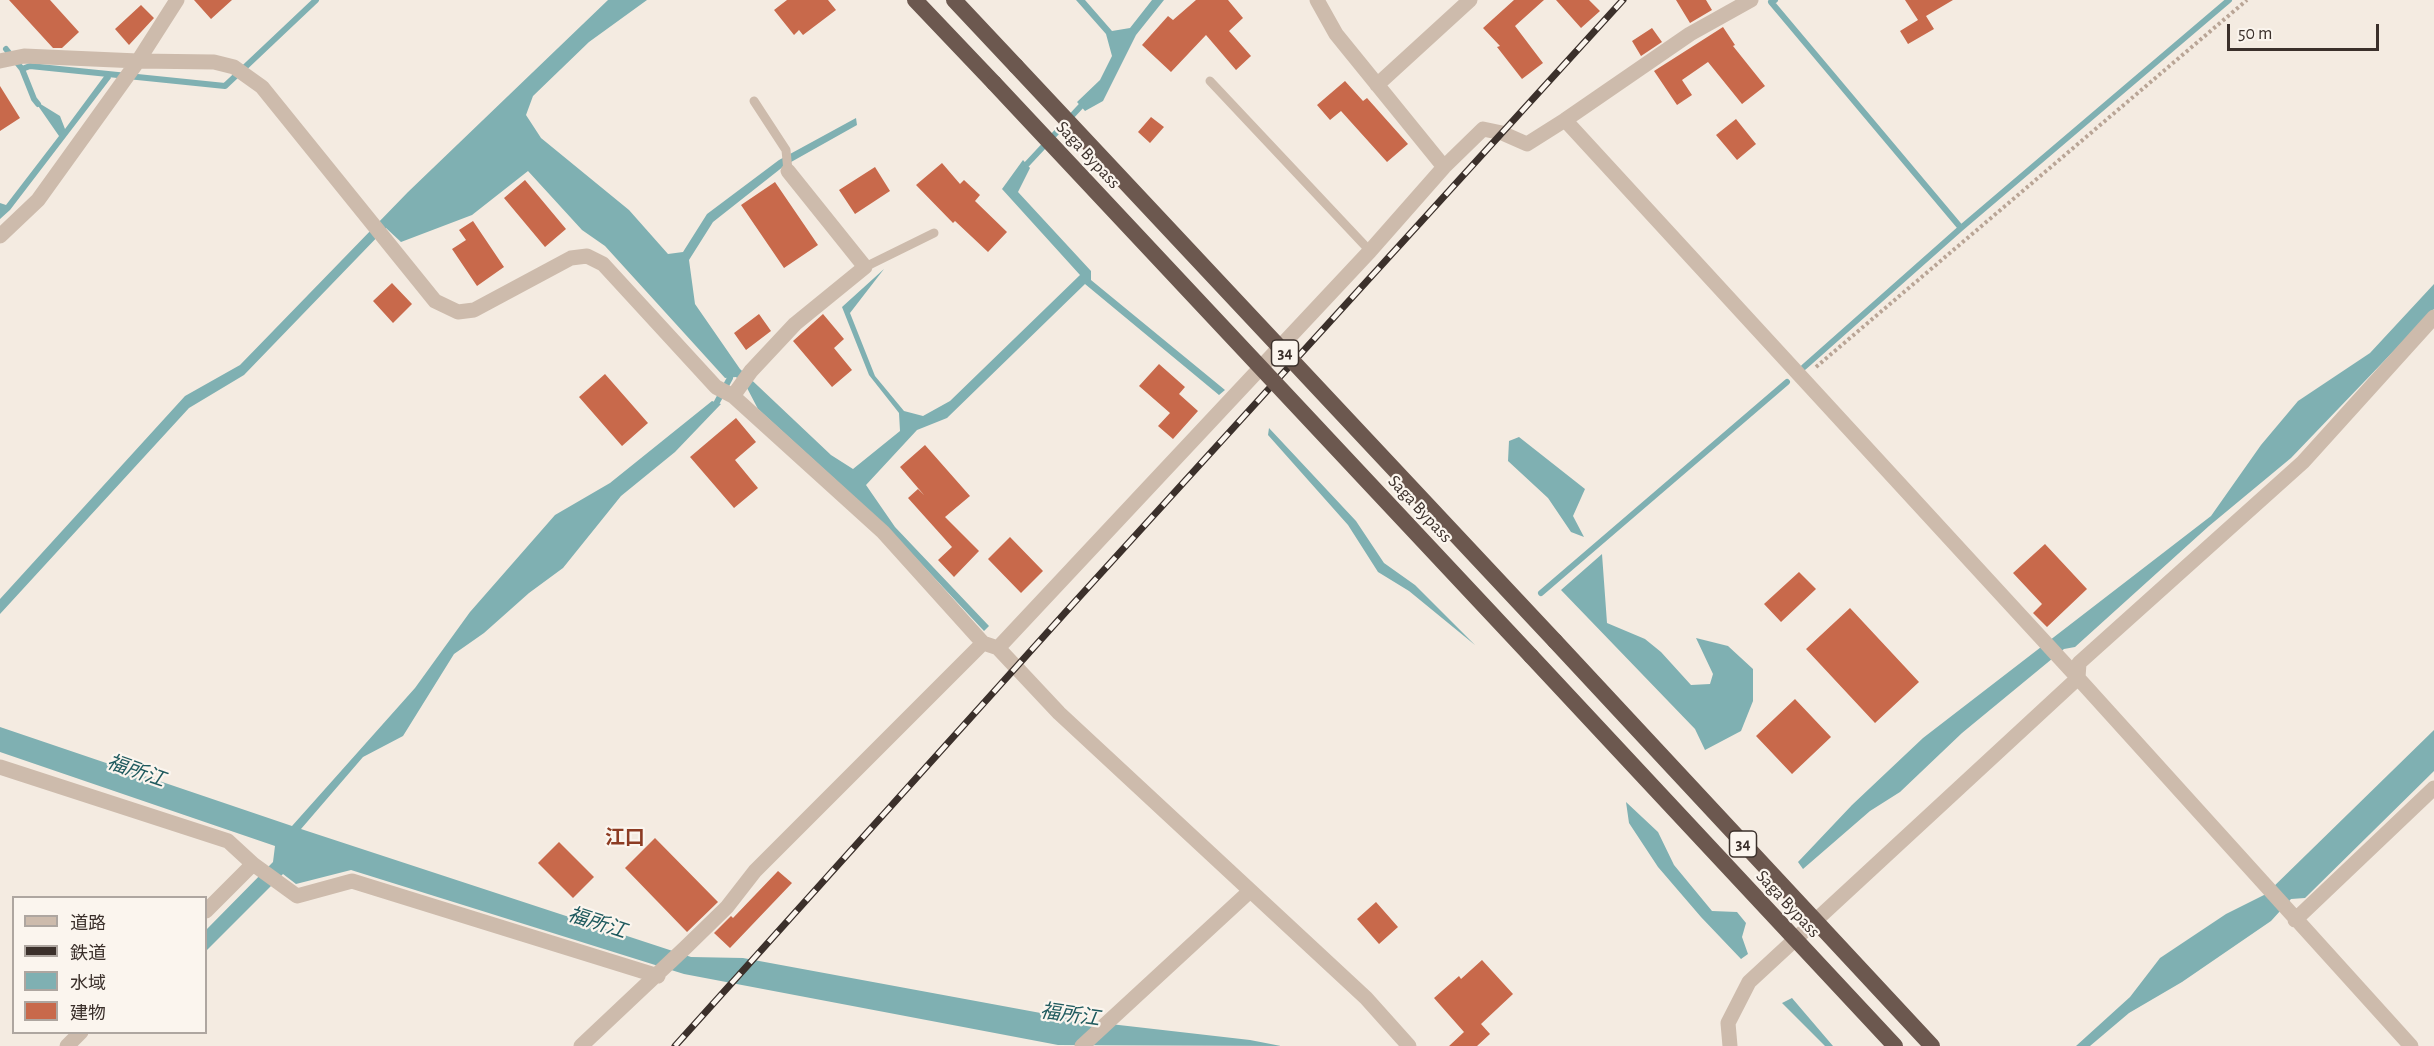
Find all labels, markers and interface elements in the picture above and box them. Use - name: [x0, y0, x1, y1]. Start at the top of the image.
- scale bar: [2230, 12, 2382, 50]
- text: 50 m: [2238, 25, 2272, 43]
- street label: Saga Bypass: [1051, 117, 1125, 193]
- road number: 34: [1272, 340, 1298, 366]
- street label: Saga Bypass: [1383, 471, 1457, 547]
- water label: 福所江: [104, 750, 168, 792]
- district label: 江口: [605, 826, 645, 850]
- road number: 34: [1730, 831, 1756, 857]
- street label: Saga Bypass: [1751, 866, 1825, 942]
- legend: [12, 896, 207, 1034]
- water label: 福所江: [565, 902, 629, 944]
- text: 道路: [70, 915, 106, 933]
- text: 鉄道: [70, 945, 106, 963]
- text: 水域: [70, 975, 106, 993]
- water label: 福所江: [1039, 999, 1101, 1031]
- text: 建物: [70, 1005, 106, 1023]

